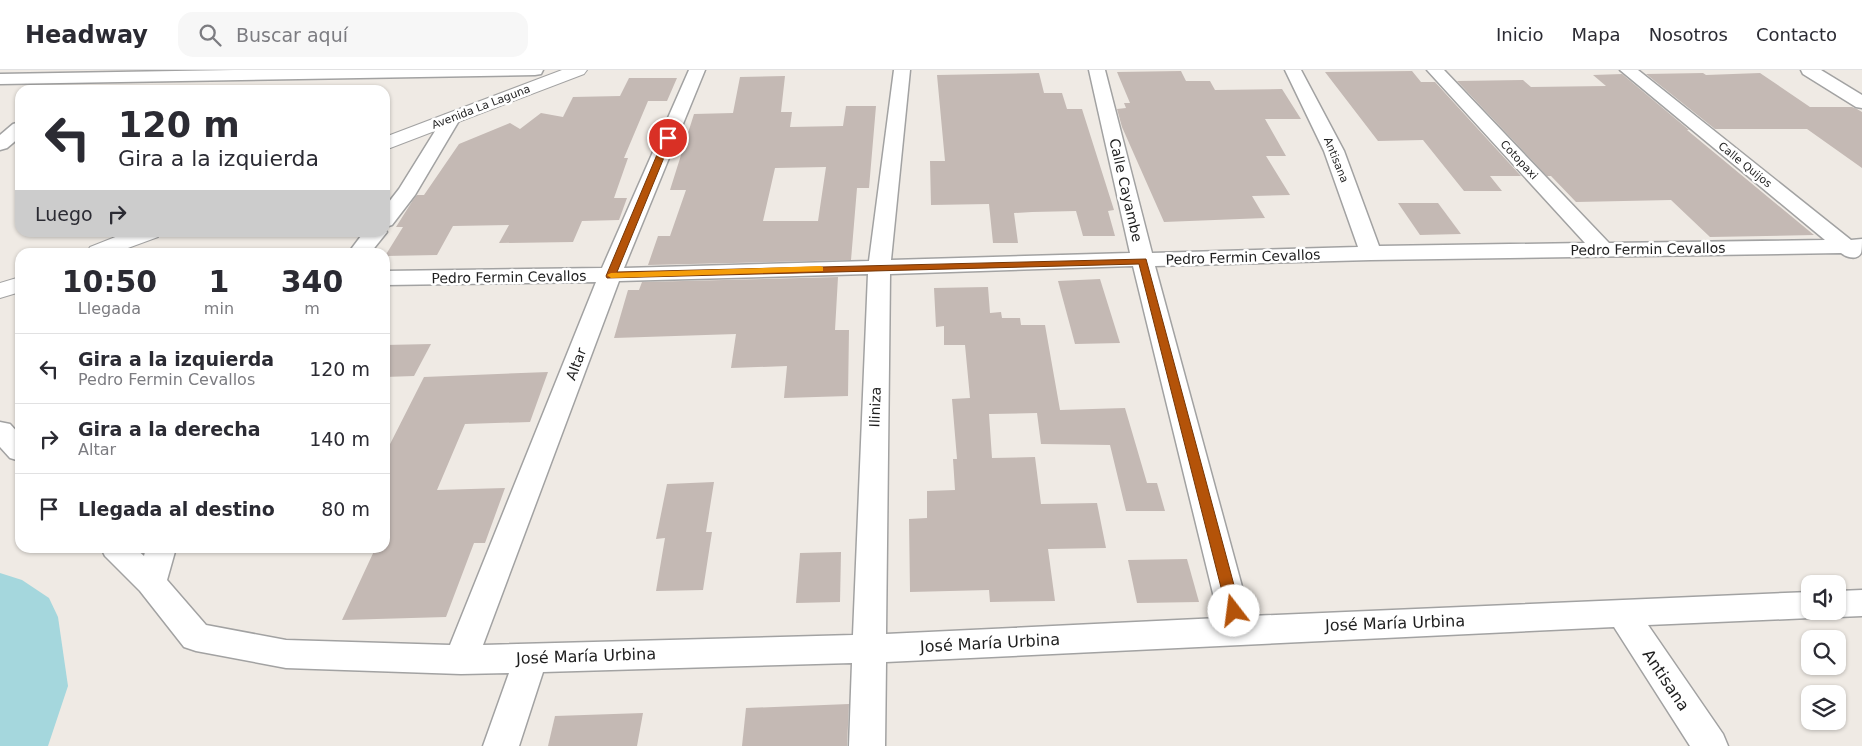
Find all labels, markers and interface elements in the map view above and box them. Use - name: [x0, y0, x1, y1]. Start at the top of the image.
- search box: [178, 12, 528, 57]
- text: Headway: [25, 21, 148, 49]
- icon: search: [196, 21, 224, 49]
- text: Buscar aquí: [236, 24, 348, 46]
- text: Inicio: [1496, 24, 1544, 45]
- text: Mapa: [1572, 24, 1621, 45]
- text: Nosotros: [1649, 24, 1728, 45]
- text: Contacto: [1756, 24, 1837, 45]
- street label: Avenida La Laguna: [430, 82, 532, 132]
- icon: left: [35, 105, 100, 170]
- text: 120 m: [118, 105, 240, 145]
- pin: [647, 117, 689, 159]
- icon: arrive: [654, 124, 682, 152]
- street label: Antisana: [1321, 135, 1351, 185]
- street label: Calle Cayambe: [1106, 137, 1146, 243]
- street label: Cotopaxi: [1498, 138, 1540, 182]
- street label: Calle Quijos: [1716, 139, 1775, 191]
- text: Gira a la izquierda: [118, 146, 319, 171]
- icon: right: [103, 200, 131, 228]
- text: Luego: [35, 203, 93, 225]
- street label: Pedro Fermin Cevallos: [1570, 240, 1726, 258]
- street label: Pedro Fermin Cevallos: [1165, 246, 1321, 268]
- text: 10:50: [62, 264, 157, 299]
- text: 1: [208, 264, 229, 299]
- text: 340: [281, 264, 343, 299]
- street label: Pedro Fermin Cevallos: [431, 268, 587, 286]
- text: Llegada: [78, 299, 141, 318]
- text: min: [204, 299, 234, 318]
- text: m: [304, 299, 320, 318]
- street label: Altar: [563, 345, 590, 382]
- text: Gira a la izquierda: [78, 348, 274, 370]
- icon: left: [35, 355, 63, 383]
- text: 120 m: [309, 358, 370, 380]
- text: Pedro Fermin Cevallos: [78, 370, 255, 389]
- street label: Iliniza: [866, 386, 884, 428]
- text: Gira a la derecha: [78, 418, 261, 440]
- icon: right: [35, 425, 63, 453]
- text: 140 m: [309, 428, 370, 450]
- text: Altar: [78, 440, 116, 459]
- icon: arrive: [35, 495, 63, 523]
- text: Llegada al destino: [78, 498, 275, 520]
- text: 80 m: [321, 498, 370, 520]
- map controls: [1801, 575, 1846, 730]
- button: sound: [1801, 575, 1846, 620]
- position arrow: [1207, 584, 1259, 636]
- street label: José María Urbina: [1324, 611, 1465, 635]
- street label: José María Urbina: [919, 630, 1060, 656]
- button: search: [1801, 630, 1846, 675]
- street label: José María Urbina: [515, 644, 656, 668]
- street label: Antisana: [1639, 646, 1693, 714]
- button: layers: [1801, 685, 1846, 730]

